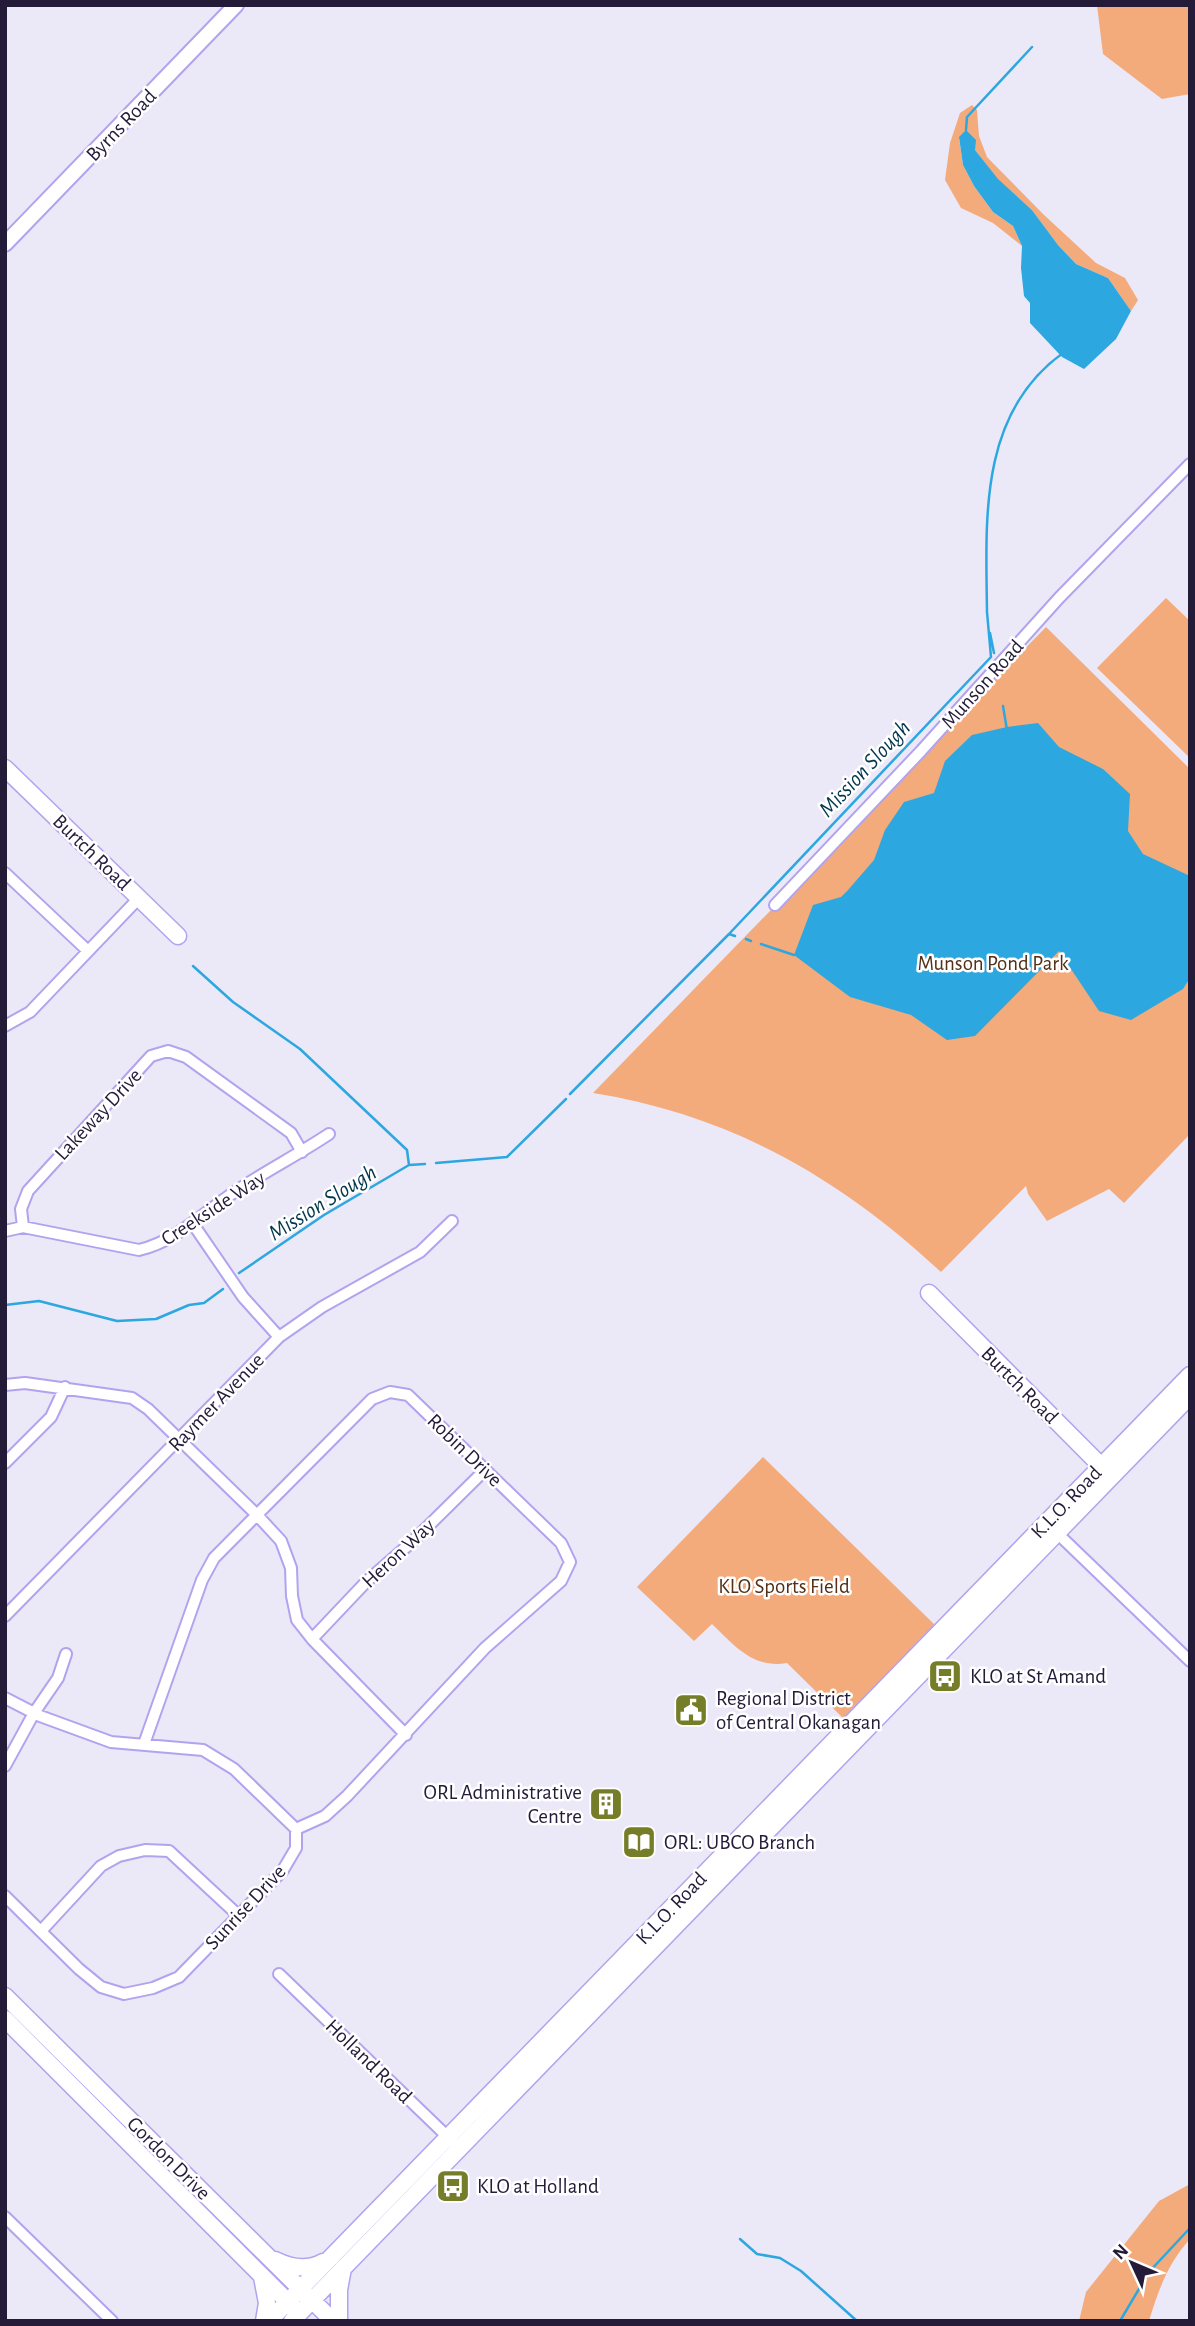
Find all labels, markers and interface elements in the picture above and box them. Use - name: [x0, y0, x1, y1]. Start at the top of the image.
- street label: Byrns Road: [82, 85, 161, 165]
- street label: Munson Road: [937, 636, 1028, 733]
- water label: Mission Slough: [815, 716, 915, 822]
- street label: Burtch Road: [49, 810, 135, 894]
- park label: Munson Pond Park: [917, 953, 1069, 974]
- street label: Lakeway Drive: [51, 1064, 146, 1164]
- water label: Mission Slough: [265, 1161, 381, 1245]
- street label: Creekside Way: [158, 1167, 269, 1250]
- street label: Burtch Road: [977, 1343, 1062, 1428]
- street label: Raymer Avenue: [164, 1349, 268, 1456]
- street label: Robin Drive: [423, 1410, 506, 1491]
- street label: K.L.O. Road: [1027, 1462, 1106, 1543]
- street label: Heron Way: [358, 1515, 439, 1592]
- park label: KLO Sports Field: [718, 1576, 850, 1597]
- bus stop icon: KLO at St Amand: [926, 1657, 964, 1695]
- place label: KLO at St Amand: [970, 1666, 1106, 1687]
- place label: Regional District of Central Okanagan: [716, 1688, 881, 1733]
- public building icon: Regional District of Central Okanagan: [672, 1691, 710, 1729]
- place label: ORL Administrative Centre: [424, 1782, 582, 1827]
- building icon: ORL Administrative Centre: [587, 1785, 625, 1823]
- library icon: ORL: UBCO Branch: [620, 1823, 658, 1861]
- place label: ORL: UBCO Branch: [664, 1832, 815, 1853]
- street label: Sunrise Drive: [201, 1861, 290, 1954]
- street label: K.L.O. Road: [632, 1868, 711, 1949]
- street label: Holland Road: [321, 2015, 416, 2108]
- street label: Gordon Drive: [123, 2113, 214, 2204]
- bus stop icon: KLO at Holland: [434, 2167, 472, 2205]
- place label: KLO at Holland: [477, 2176, 599, 2197]
- north arrow: [1097, 2228, 1167, 2298]
- text: N: [1109, 2241, 1132, 2264]

